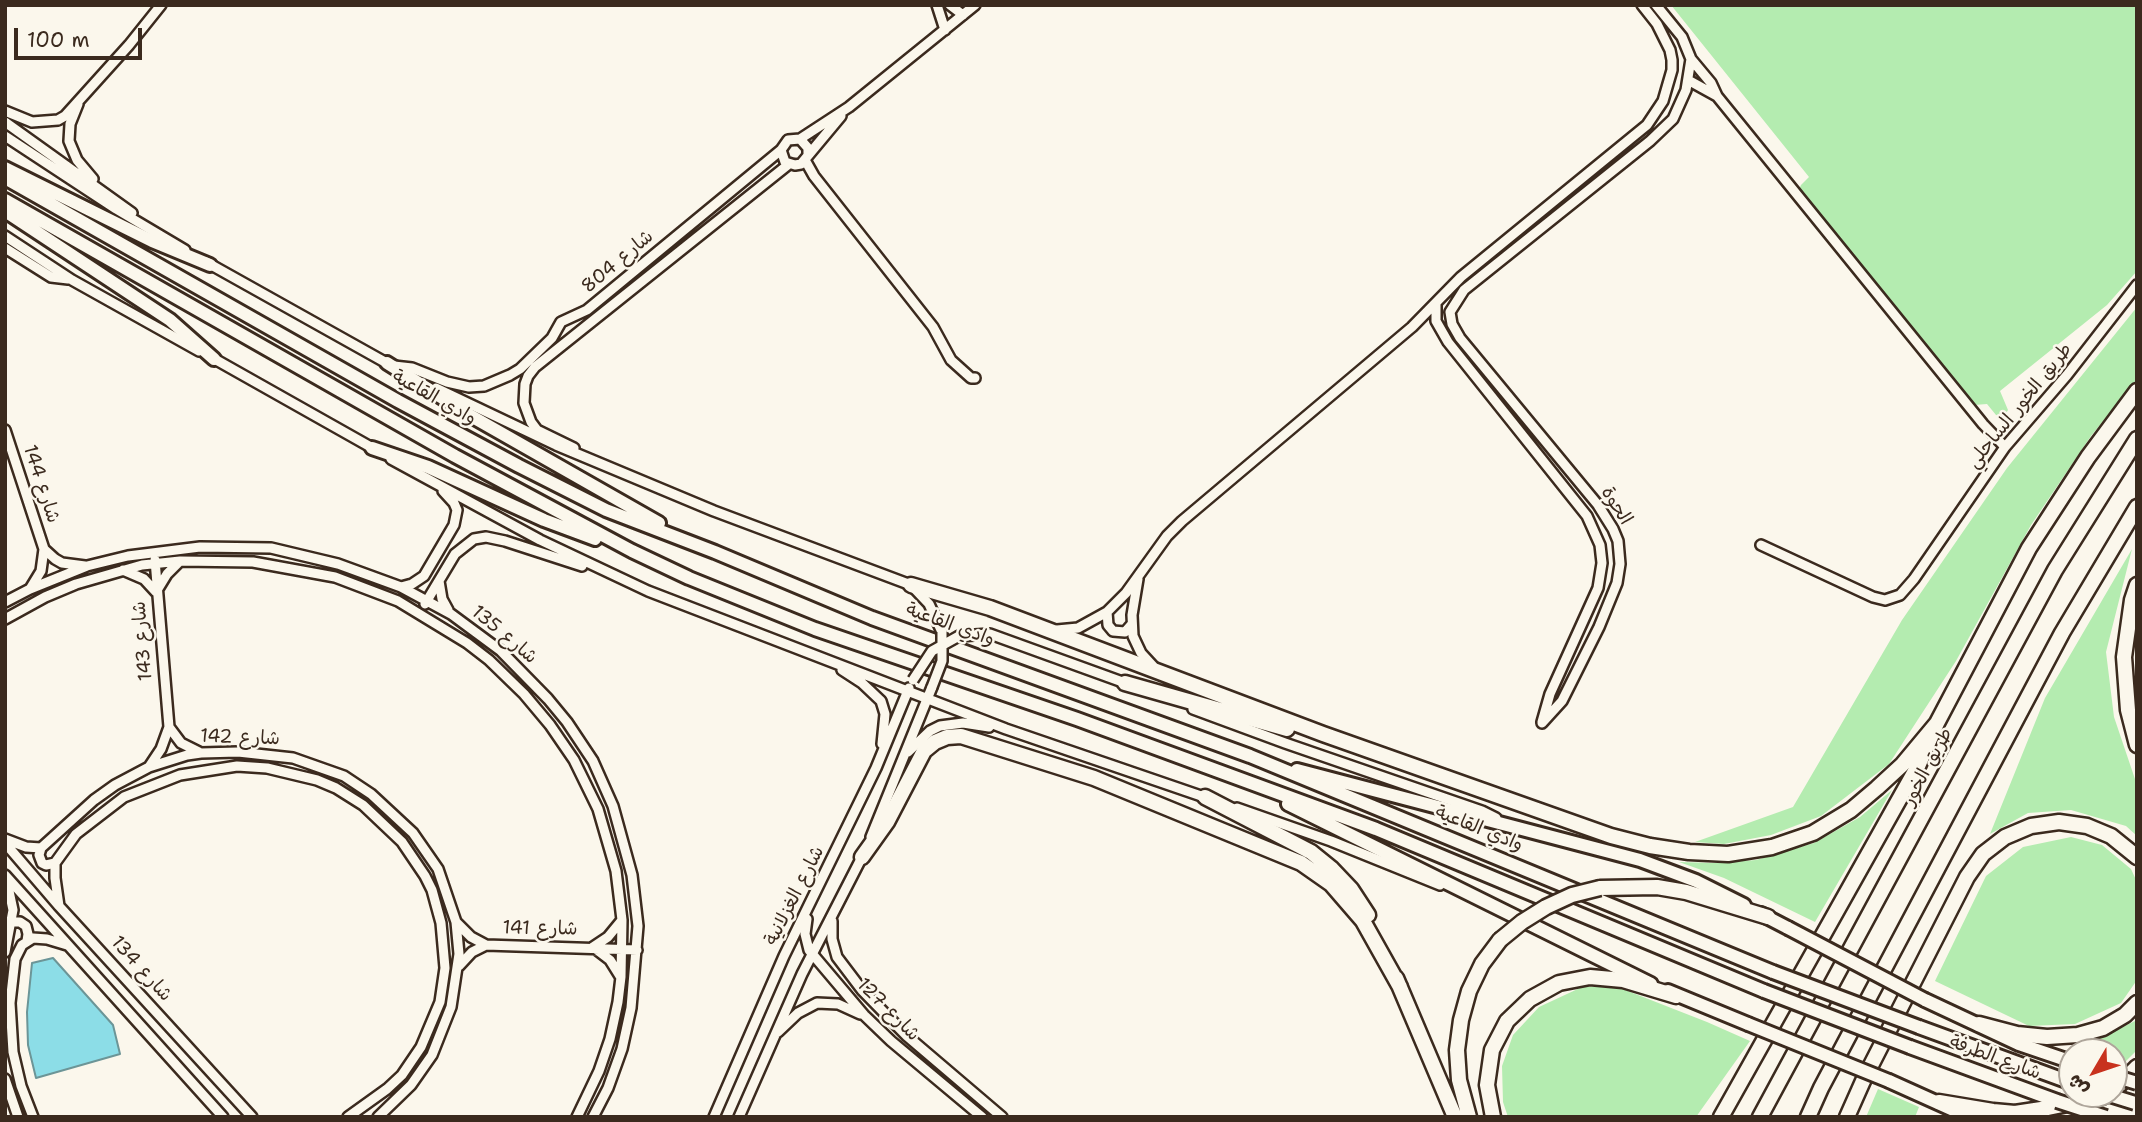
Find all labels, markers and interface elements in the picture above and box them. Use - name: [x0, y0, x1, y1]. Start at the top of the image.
- scale bar: [18, 14, 145, 58]
- text: 100 m: [27, 26, 90, 54]
- street label: شارع 804: [578, 225, 658, 299]
- street label: طريق الخور الساحلي: [1963, 339, 2077, 473]
- street label: وادي القاعية: [388, 365, 480, 431]
- street label: شارع 144: [18, 442, 64, 526]
- street label: الحوة: [1595, 483, 1637, 529]
- street label: وادي القاعية: [902, 598, 998, 652]
- street label: شارع 143: [128, 600, 158, 682]
- street label: شارع 135: [466, 601, 542, 669]
- street label: طريق الخور: [1898, 724, 1958, 810]
- street label: شارع 142: [200, 725, 280, 751]
- street label: وادي القاعية: [1432, 801, 1526, 857]
- street label: شارع الغزلانية: [760, 843, 830, 949]
- street label: شارع 141: [502, 917, 578, 941]
- street label: شارع 134: [106, 931, 176, 1007]
- street label: شارع 127: [852, 974, 924, 1046]
- street label: شارع الطرفة: [1946, 1031, 2044, 1085]
- north arrow: [2058, 1038, 2128, 1108]
- text: ش: [2062, 1069, 2094, 1101]

